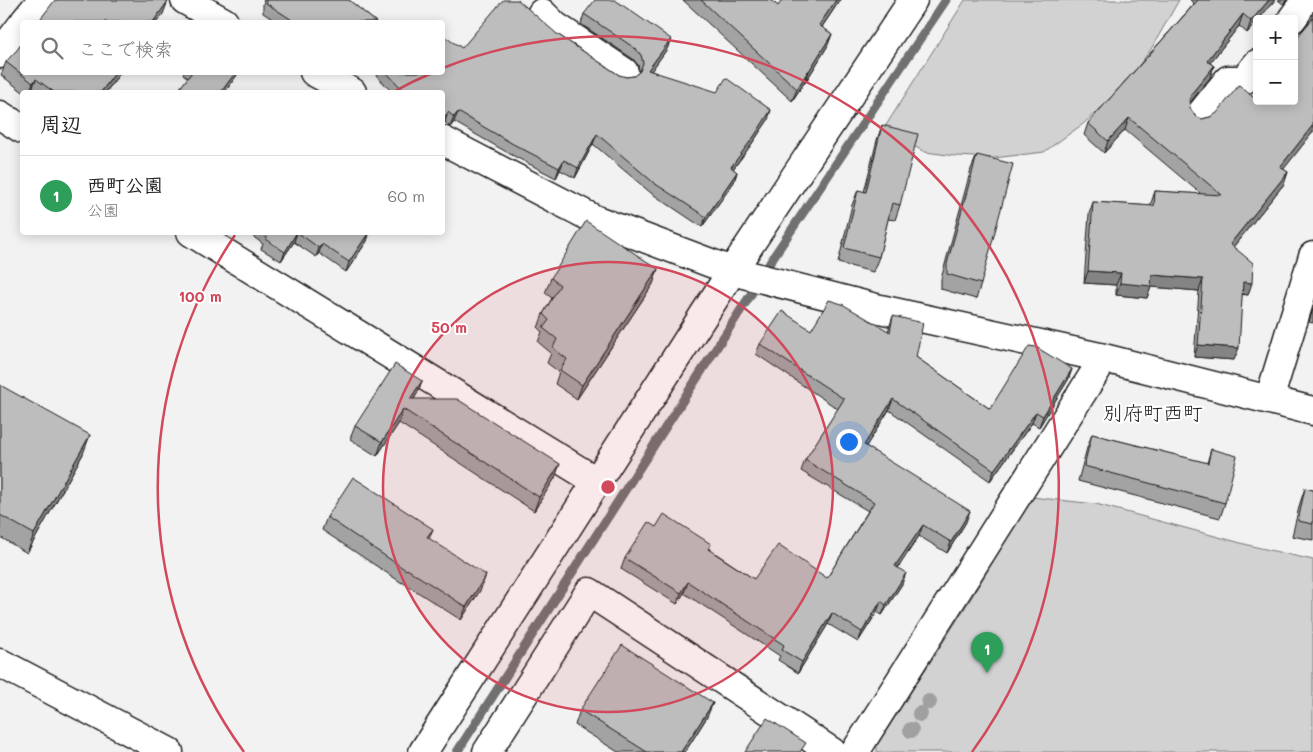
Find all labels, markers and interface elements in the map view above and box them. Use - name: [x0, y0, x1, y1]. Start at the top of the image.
- map controls: [1253, 15, 1298, 105]
- button: +: [1253, 15, 1298, 60]
- search box: [20, 20, 445, 75]
- icon: search: [38, 34, 66, 62]
- text: ここで検索: [78, 36, 173, 61]
- button: −: [1253, 60, 1298, 105]
- text: 周辺: [40, 110, 82, 137]
- text: 西町公園: [87, 172, 163, 197]
- text: 1: [52, 185, 60, 206]
- text: 60 m: [388, 185, 425, 206]
- text: 公園: [87, 199, 119, 220]
- text: 100 m: [178, 286, 222, 306]
- text: 50 m: [431, 317, 467, 337]
- district label: 別府町西町: [1103, 399, 1203, 425]
- your location: [836, 429, 862, 455]
- centre of rings: [599, 478, 617, 496]
- pin: 1: [971, 632, 1003, 673]

